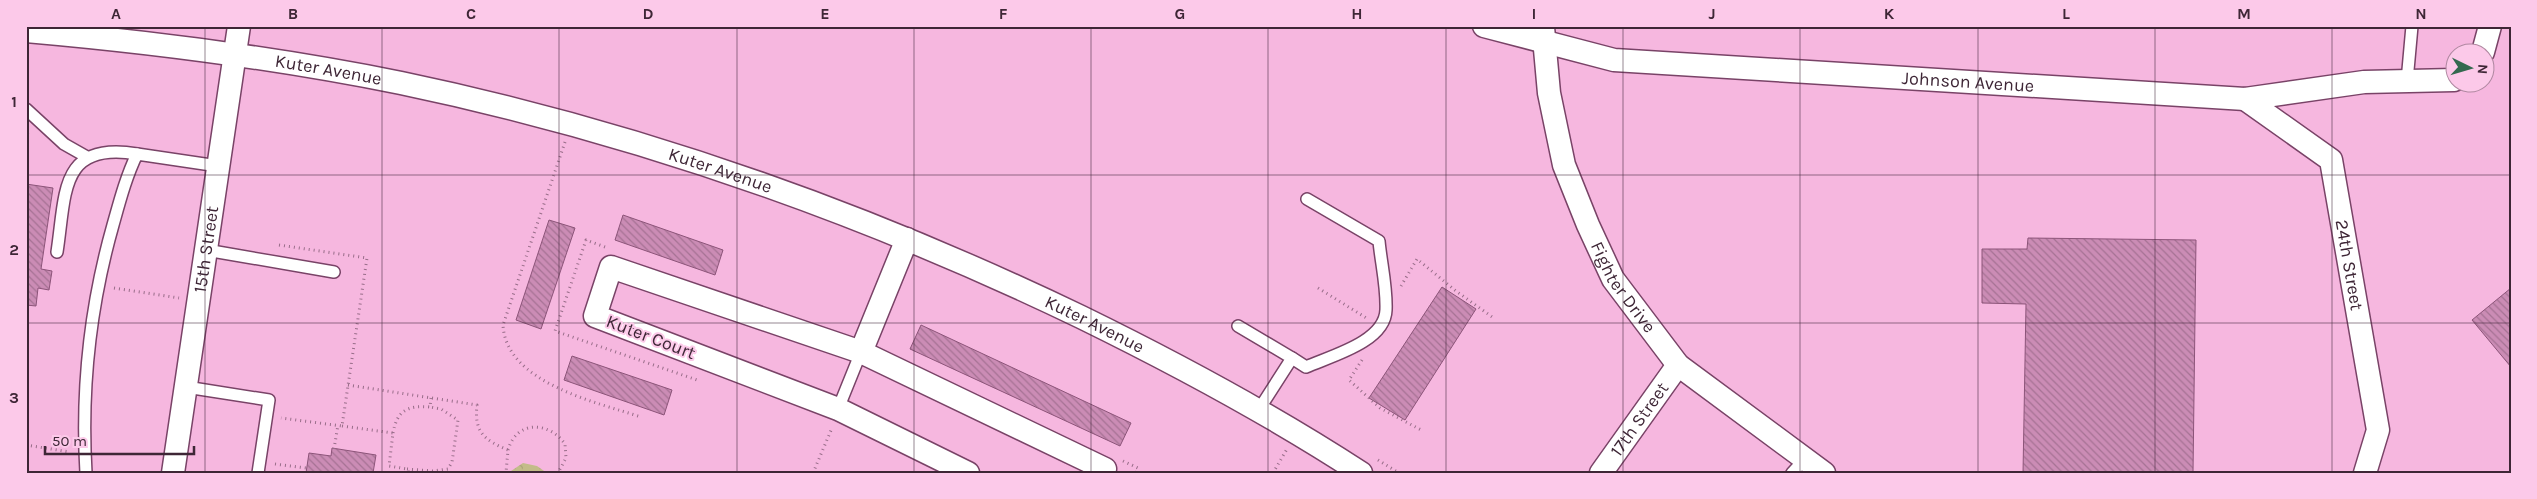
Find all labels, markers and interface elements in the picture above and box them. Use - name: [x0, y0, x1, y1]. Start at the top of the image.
- text: A: [111, 4, 121, 23]
- text: B: [288, 4, 298, 23]
- text: C: [466, 4, 476, 23]
- text: D: [643, 4, 654, 23]
- text: E: [820, 4, 830, 23]
- text: F: [999, 4, 1008, 23]
- text: G: [1175, 4, 1185, 23]
- text: H: [1351, 4, 1363, 23]
- text: I: [1532, 4, 1536, 23]
- text: J: [1708, 4, 1716, 23]
- text: K: [1884, 4, 1895, 23]
- text: L: [2062, 4, 2070, 23]
- text: M: [2237, 4, 2251, 23]
- text: N: [2415, 4, 2427, 23]
- north arrow: [2444, 42, 2494, 92]
- street label: Kuter Avenue: [274, 50, 384, 90]
- text: N: [2474, 63, 2491, 75]
- street label: Johnson Avenue: [1901, 67, 2035, 97]
- text: 1: [11, 92, 17, 111]
- street label: Kuter Avenue: [666, 143, 775, 198]
- street label: 15th Street: [189, 204, 223, 294]
- street label: 24th Street: [2331, 218, 2368, 312]
- street label: Fighter Drive: [1586, 238, 1661, 337]
- text: 2: [9, 240, 19, 259]
- street label: Kuter Avenue: [1041, 290, 1148, 358]
- street label: Kuter Court: [603, 310, 699, 364]
- street label: 17th Street: [1605, 378, 1673, 461]
- text: 3: [9, 388, 19, 407]
- scale bar: [45, 424, 194, 456]
- text: 50 m: [52, 432, 87, 450]

